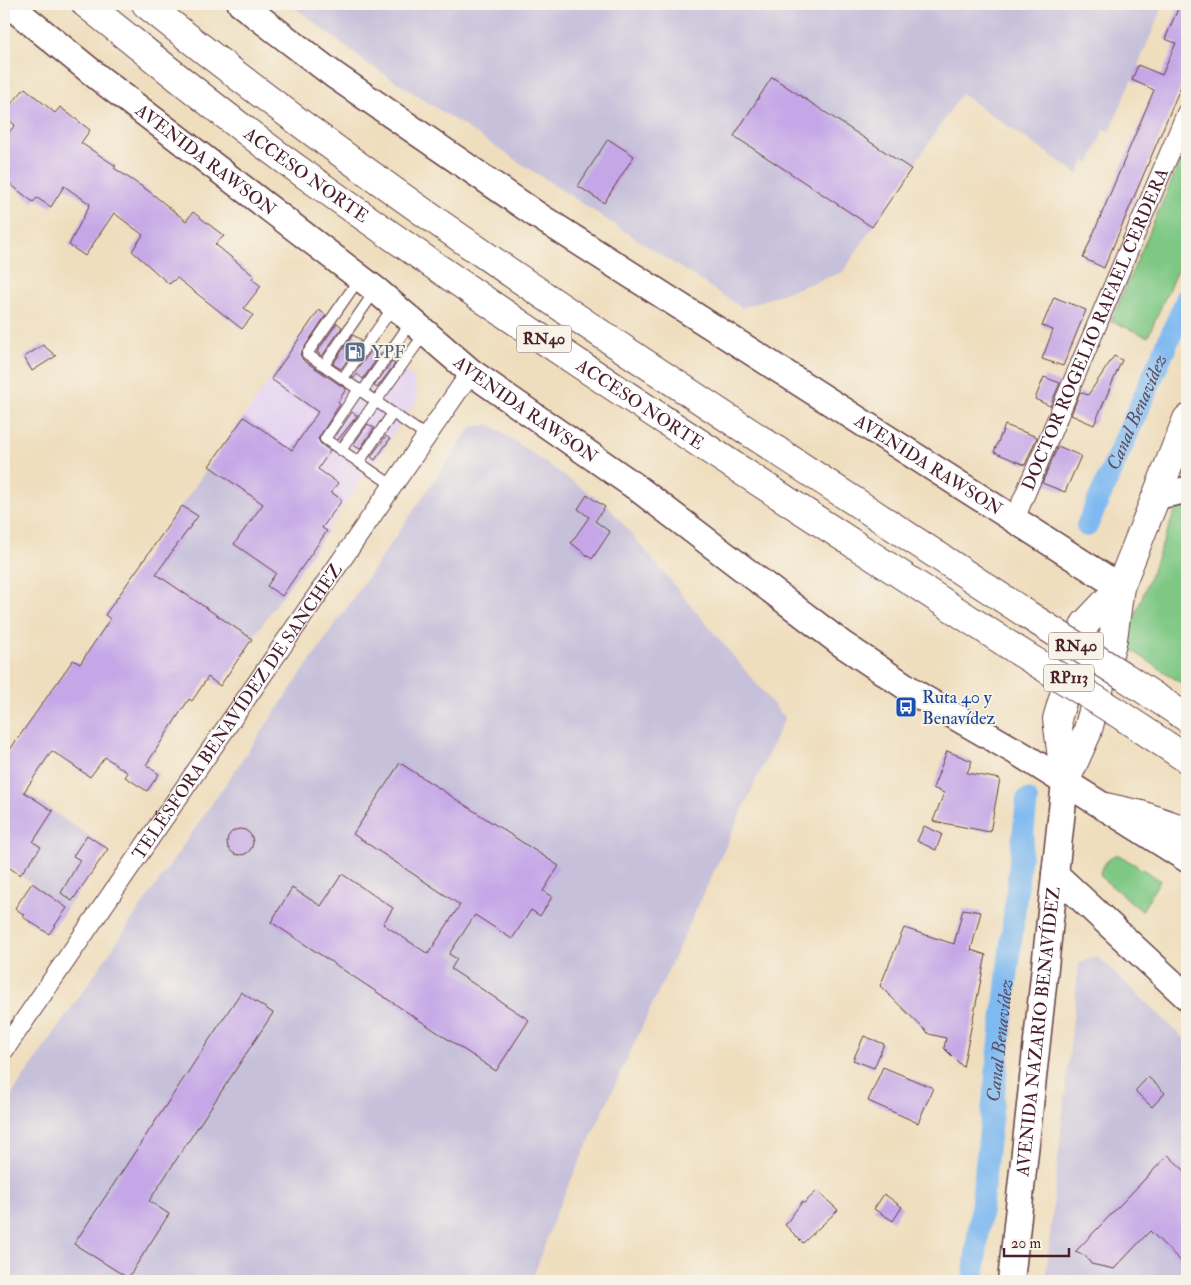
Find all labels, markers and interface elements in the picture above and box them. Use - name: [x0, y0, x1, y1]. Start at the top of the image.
- street label: AVENIDA RAWSON: [130, 98, 281, 221]
- street label: ACCESO NORTE: [239, 122, 373, 228]
- street label: DOCTOR ROGELIO RAFAEL CERDERA: [1016, 164, 1174, 494]
- road number: RN40: [516, 326, 572, 352]
- fuel station icon: YPF: [343, 340, 367, 364]
- place label: YPF: [371, 341, 405, 364]
- street label: AVENIDA RAWSON: [448, 350, 602, 468]
- water label: Canal Benavídez: [1101, 351, 1173, 474]
- street label: ACCESO NORTE: [571, 353, 708, 455]
- street label: AVENIDA RAWSON: [849, 409, 1007, 521]
- street label: TELÉSFORA BENAVÍDEZ DE SANCHEZ: [127, 559, 347, 864]
- road number: RN40: [1048, 632, 1104, 659]
- road number: RP113: [1044, 664, 1094, 691]
- place label: Ruta 40 y Benavídez: [922, 686, 996, 730]
- bus stop icon: Ruta 40 y Benavídez: [894, 695, 918, 719]
- street label: AVENIDA NAZARIO BENAVÍDEZ: [1011, 885, 1065, 1179]
- water label: Canal Benavídez: [981, 978, 1019, 1103]
- scale bar: [1004, 1225, 1068, 1257]
- text: 20 m: [1011, 1234, 1041, 1253]

